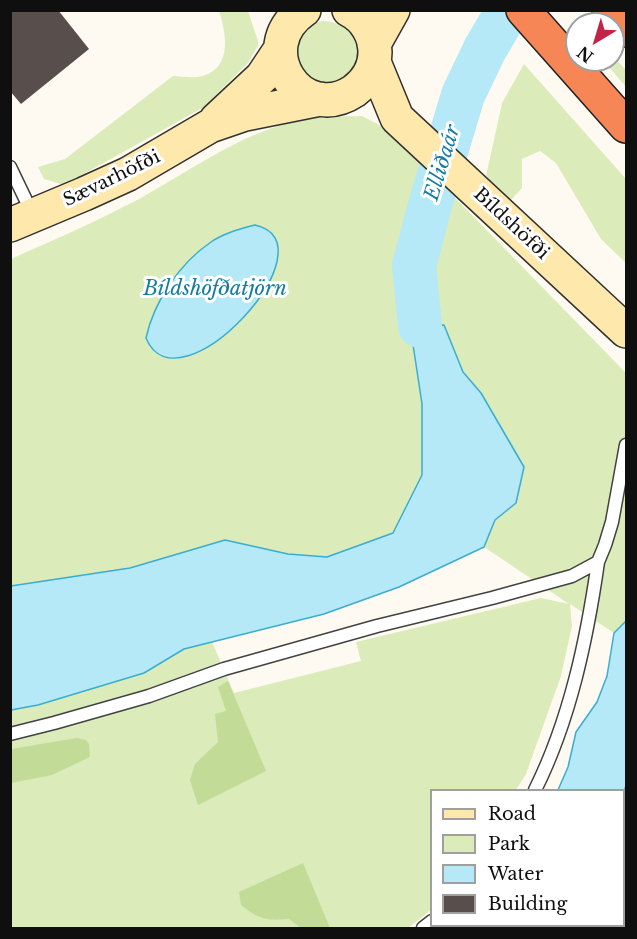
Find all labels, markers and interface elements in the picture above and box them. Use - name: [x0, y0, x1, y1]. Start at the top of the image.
- north arrow: [565, 12, 625, 72]
- text: N: [573, 42, 597, 67]
- water label: Elliðaár: [420, 122, 466, 204]
- street label: Sævarhöfði: [60, 146, 164, 212]
- street label: Bíldshöfði: [469, 184, 553, 264]
- water label: Bíldshöfðatjörn: [143, 277, 287, 301]
- legend: [430, 789, 625, 927]
- text: Road: [488, 803, 536, 825]
- text: Park: [488, 833, 530, 855]
- text: Water: [488, 863, 543, 885]
- text: Building: [488, 893, 567, 915]

